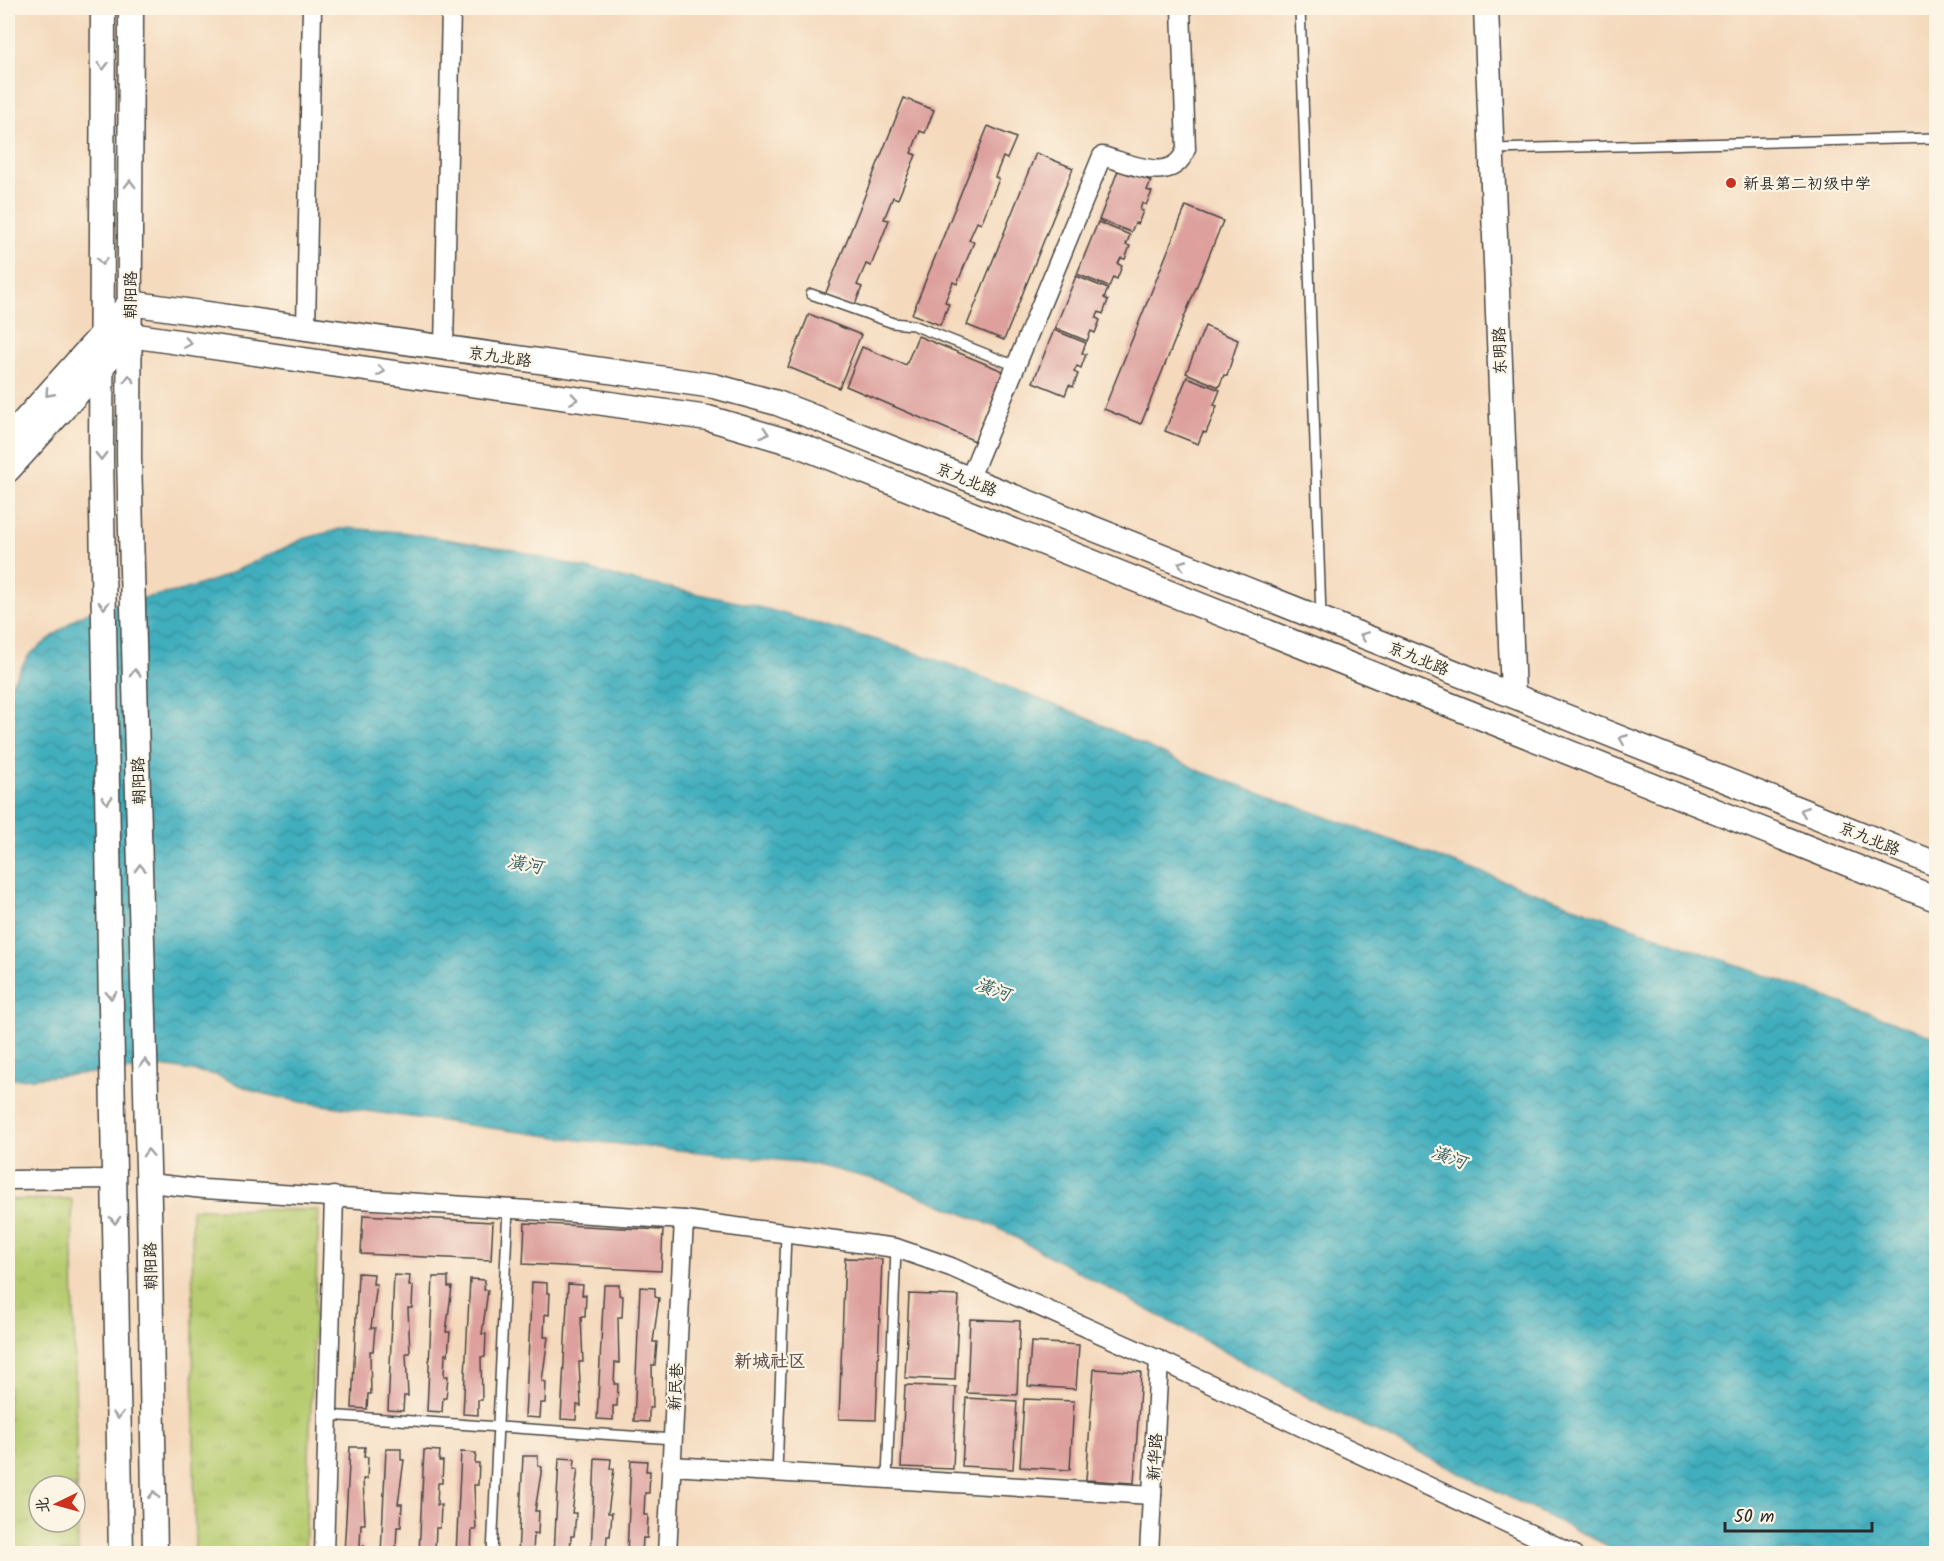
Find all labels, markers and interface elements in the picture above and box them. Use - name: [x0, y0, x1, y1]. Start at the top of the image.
- one-way arrow: [97, 61, 109, 70]
- place label: 新县第二初级中学: [1743, 172, 1871, 197]
- marker: 新县第二初级中学: [1724, 176, 1738, 190]
- one-way arrow: [124, 180, 136, 189]
- one-way arrow: [96, 256, 108, 265]
- street label: 朝阳路: [119, 271, 144, 319]
- street label: 东明路: [1487, 327, 1514, 375]
- one-way arrow: [183, 337, 192, 349]
- street label: 京九北路: [466, 341, 533, 374]
- one-way arrow: [376, 365, 385, 377]
- one-way arrow: [123, 375, 136, 384]
- one-way arrow: [45, 387, 56, 397]
- one-way arrow: [569, 392, 578, 404]
- one-way arrow: [759, 426, 770, 439]
- one-way arrow: [95, 451, 107, 460]
- street label: 京九北路: [932, 457, 1001, 504]
- one-way arrow: [1178, 559, 1189, 571]
- one-way arrow: [98, 600, 110, 609]
- one-way arrow: [1359, 631, 1370, 643]
- street label: 京九北路: [1384, 636, 1453, 683]
- one-way arrow: [129, 668, 141, 677]
- one-way arrow: [1618, 734, 1629, 746]
- street label: 朝阳路: [126, 757, 153, 805]
- one-way arrow: [101, 795, 113, 804]
- one-way arrow: [1799, 806, 1810, 818]
- street label: 京九北路: [1835, 816, 1904, 863]
- water label: 潢河: [504, 848, 548, 884]
- one-way arrow: [134, 863, 146, 872]
- water label: 潢河: [971, 971, 1017, 1011]
- one-way arrow: [105, 990, 117, 999]
- one-way arrow: [139, 1058, 152, 1067]
- water label: 潢河: [1427, 1139, 1473, 1179]
- one-way arrow: [142, 1149, 154, 1158]
- one-way arrow: [109, 1215, 121, 1224]
- street label: 朝阳路: [139, 1242, 164, 1290]
- district label: 新城社区: [734, 1348, 806, 1377]
- street label: 新民巷: [663, 1362, 690, 1412]
- one-way arrow: [112, 1410, 124, 1419]
- street label: 新华路: [1142, 1432, 1169, 1482]
- north arrow: [27, 1474, 87, 1534]
- one-way arrow: [148, 1491, 161, 1500]
- scale bar: [1725, 1495, 1872, 1533]
- text: 北: [30, 1496, 57, 1514]
- text: 50 m: [1734, 1503, 1774, 1532]

